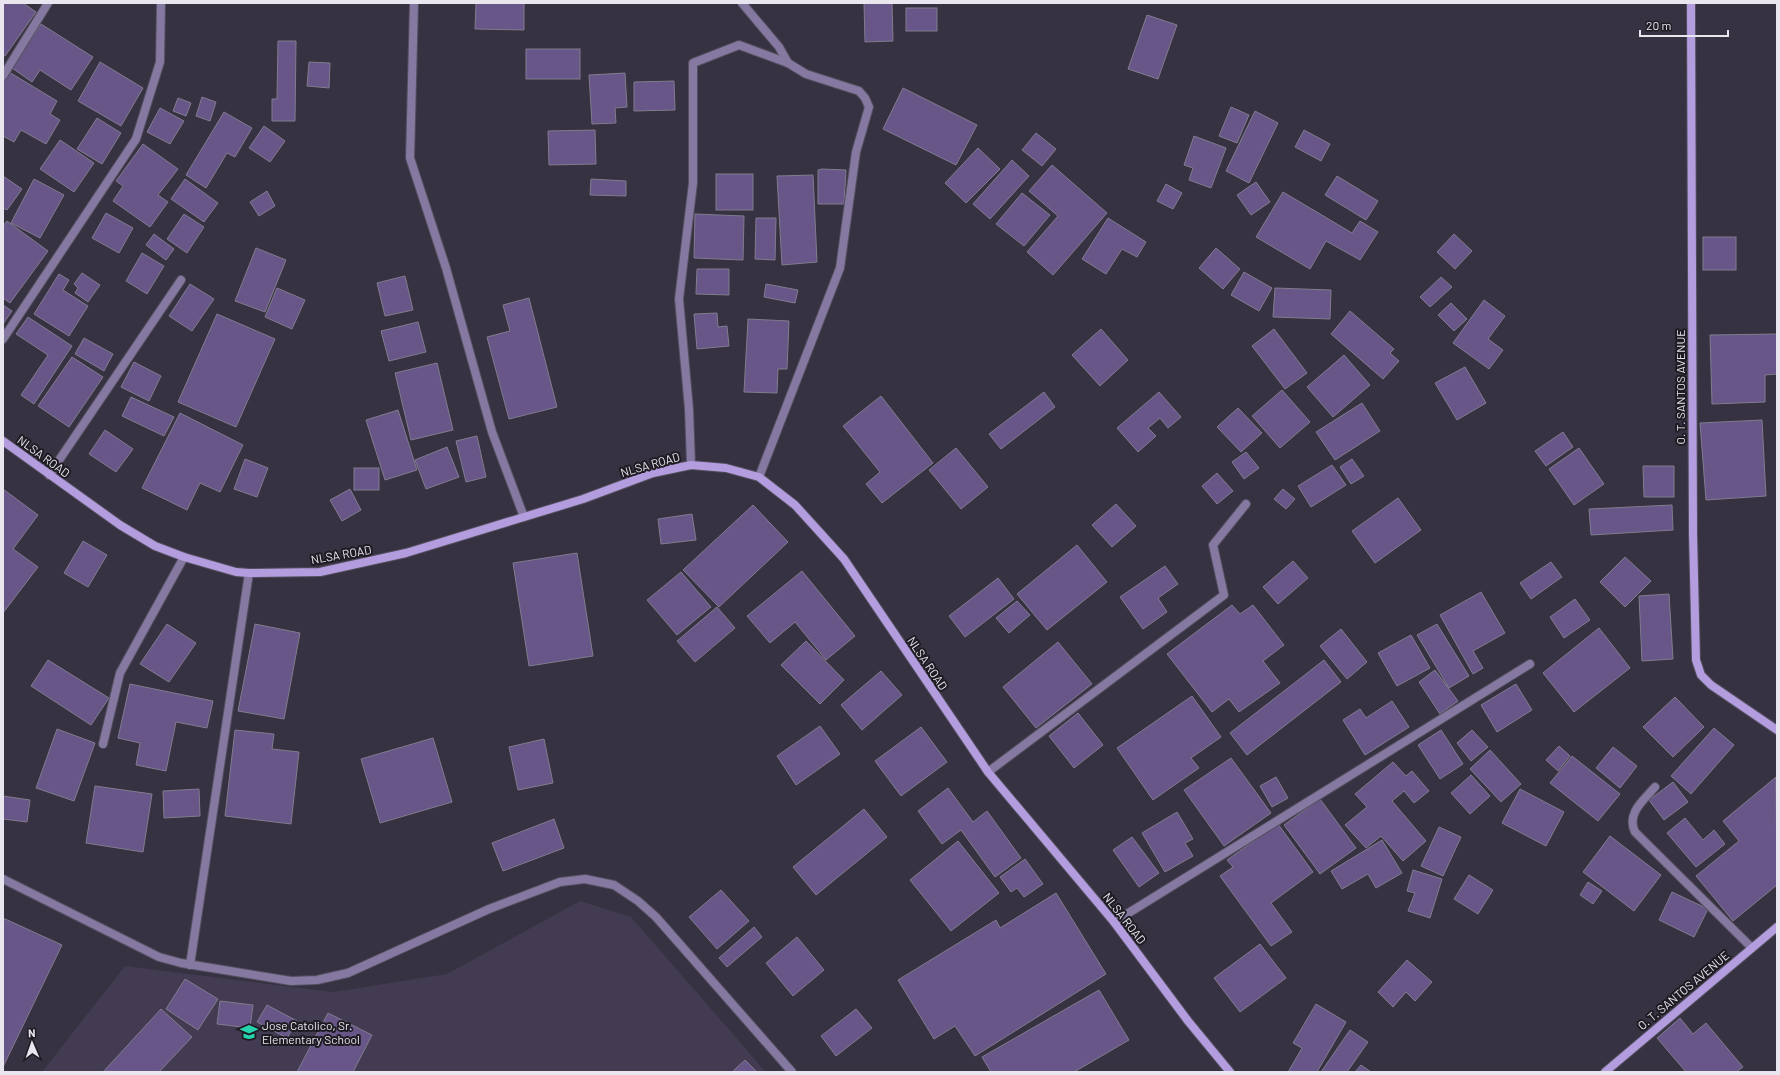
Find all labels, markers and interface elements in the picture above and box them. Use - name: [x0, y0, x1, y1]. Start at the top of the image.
- scale bar: [1640, 12, 1728, 38]
- text: 20 m: [1646, 18, 1672, 32]
- street label: O. T. SANTOS AVENUE: [1673, 330, 1687, 444]
- street label: NLSA ROAD: [15, 432, 73, 480]
- street label: NLSA ROAD: [619, 449, 681, 479]
- street label: NLSA ROAD: [310, 542, 372, 566]
- street label: NLSA ROAD: [905, 634, 951, 692]
- street label: NLSA ROAD: [1101, 890, 1149, 946]
- street label: O. T. SANTOS AVENUE: [1635, 948, 1731, 1032]
- place label: Jose Catolico, Sr. Elementary School: [262, 1018, 360, 1046]
- school or university icon: Jose Catolico, Sr. Elementary School: [239, 1022, 259, 1042]
- north arrow: [12, 1023, 52, 1063]
- text: N: [28, 1026, 36, 1039]

